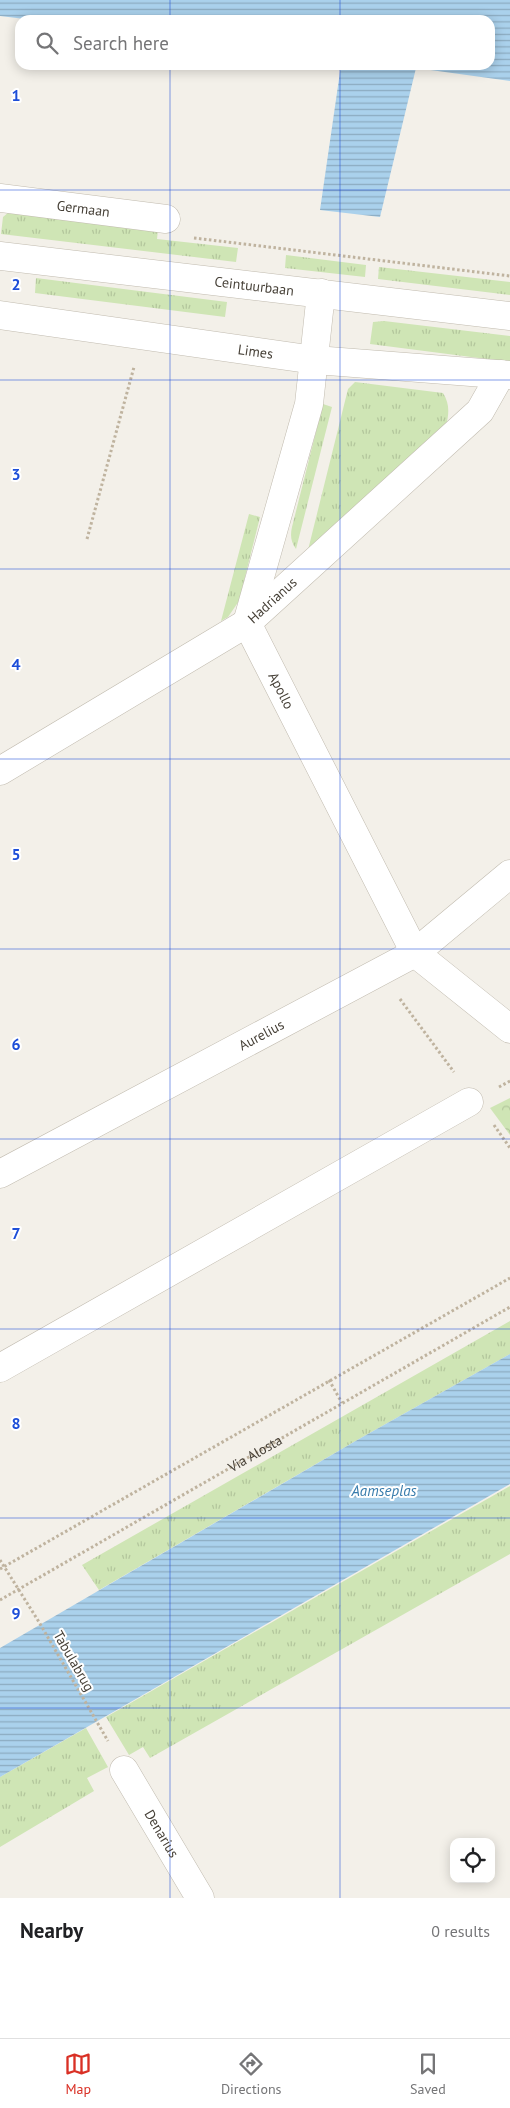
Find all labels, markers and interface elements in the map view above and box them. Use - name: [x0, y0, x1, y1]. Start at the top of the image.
- search box: [15, 15, 495, 70]
- icon: search: [33, 29, 61, 57]
- text: Search here: [73, 31, 169, 55]
- text: 1: [11, 85, 21, 105]
- street label: Germaan: [56, 196, 111, 221]
- street label: Ceintuurbaan: [214, 272, 295, 300]
- text: 2: [11, 274, 21, 294]
- street label: Limes: [237, 340, 274, 363]
- text: 3: [11, 464, 21, 484]
- street label: Hadrianus: [244, 573, 301, 627]
- text: 4: [11, 654, 21, 674]
- street label: Apollo: [264, 669, 298, 712]
- text: 5: [11, 844, 21, 864]
- street label: Aurelius: [235, 1015, 287, 1054]
- text: 6: [11, 1034, 21, 1054]
- text: 7: [11, 1223, 21, 1243]
- text: 8: [11, 1413, 21, 1433]
- street label: Via Alosta: [224, 1431, 285, 1477]
- water label: Aamseplas: [351, 1481, 416, 1500]
- text: 9: [11, 1603, 21, 1623]
- street label: Tabulabrug: [50, 1628, 98, 1694]
- street label: Denarius: [141, 1806, 183, 1861]
- map controls: [450, 1838, 495, 1883]
- button: locate: [450, 1838, 495, 1883]
- text: Nearby: [20, 1917, 83, 1944]
- text: 0 results: [431, 1921, 490, 1941]
- tab: Map: [64, 2050, 92, 2098]
- tab: Directions: [221, 2050, 281, 2098]
- tab: Saved: [410, 2050, 446, 2098]

